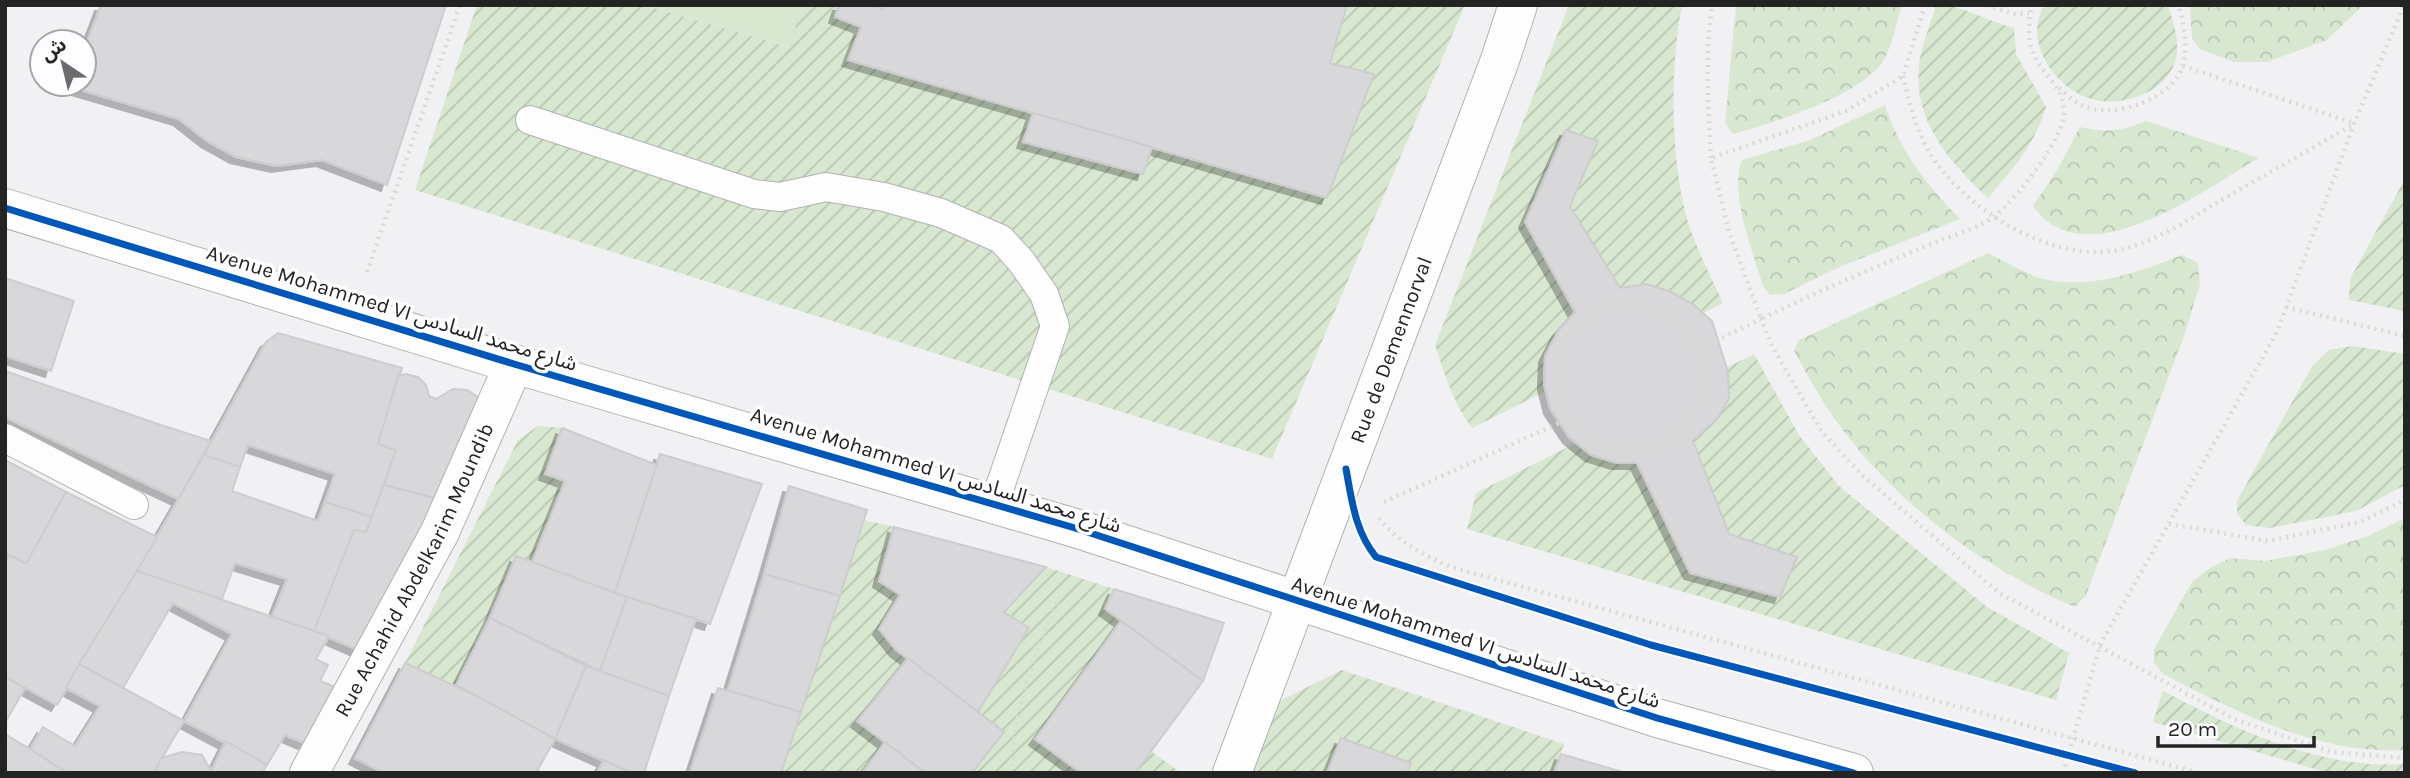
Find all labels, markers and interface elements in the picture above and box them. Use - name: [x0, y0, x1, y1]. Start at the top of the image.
- north arrow: [28, 28, 98, 98]
- text: ش: [37, 33, 71, 66]
- street label: Avenue Mohammed VI شارع محمد السادس: [203, 240, 580, 379]
- street label: Rue de Demennorval: [1345, 253, 1437, 446]
- street label: Avenue Mohammed VI شارع محمد السادس: [747, 402, 1124, 541]
- street label: Rue Achahid Abdelkarim Moundib: [330, 419, 499, 721]
- street label: Avenue Mohammed VI شارع محمد السادس: [1288, 571, 1663, 716]
- scale bar: [2158, 704, 2314, 748]
- text: 20 m: [2168, 717, 2217, 741]

